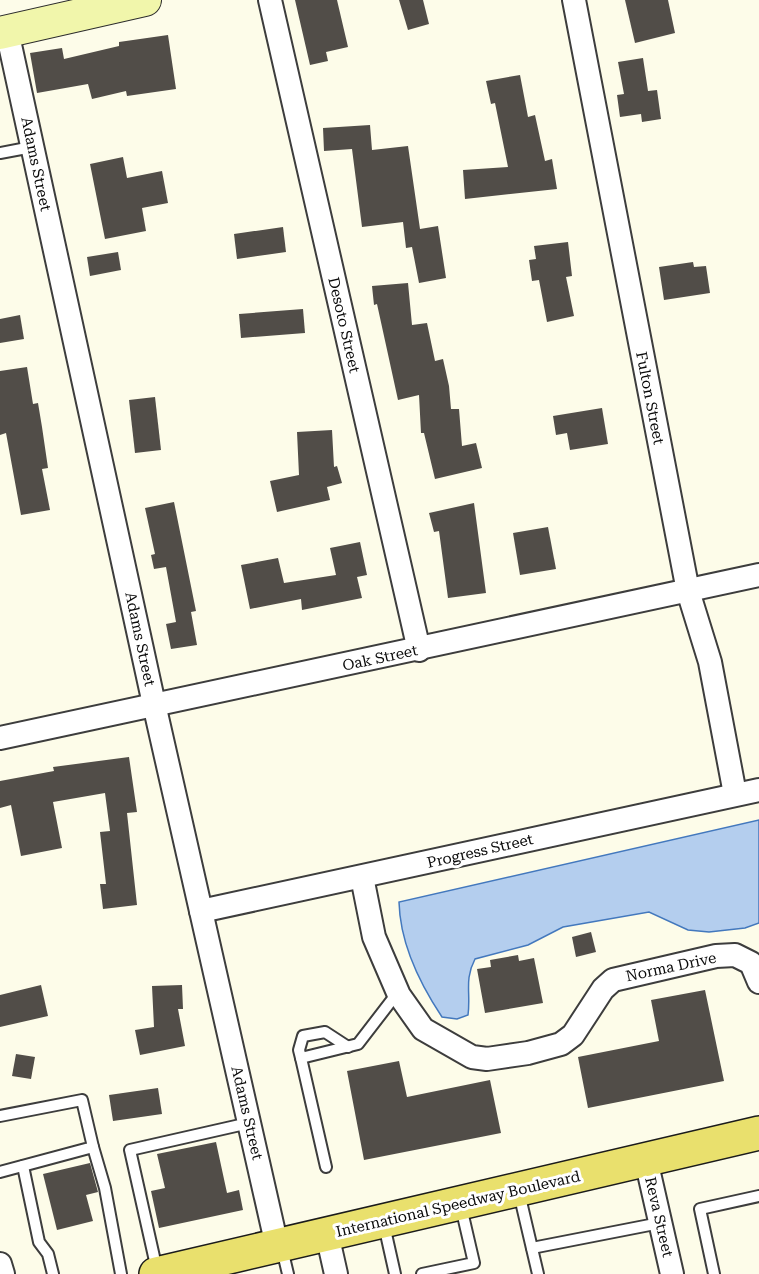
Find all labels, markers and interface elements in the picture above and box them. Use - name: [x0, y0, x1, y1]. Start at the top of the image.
- street label: Adams Street: [17, 115, 55, 213]
- street label: Desoto Street: [324, 275, 364, 375]
- street label: Fulton Street: [632, 350, 668, 446]
- street label: Adams Street: [121, 590, 159, 688]
- street label: Oak Street: [341, 641, 420, 675]
- street label: Progress Street: [425, 830, 535, 872]
- street label: Norma Drive: [624, 949, 718, 985]
- street label: Adams Street: [227, 1064, 267, 1162]
- street label: International Speedway Boulevard: [334, 1167, 582, 1241]
- street label: Reva Street: [641, 1175, 677, 1259]

